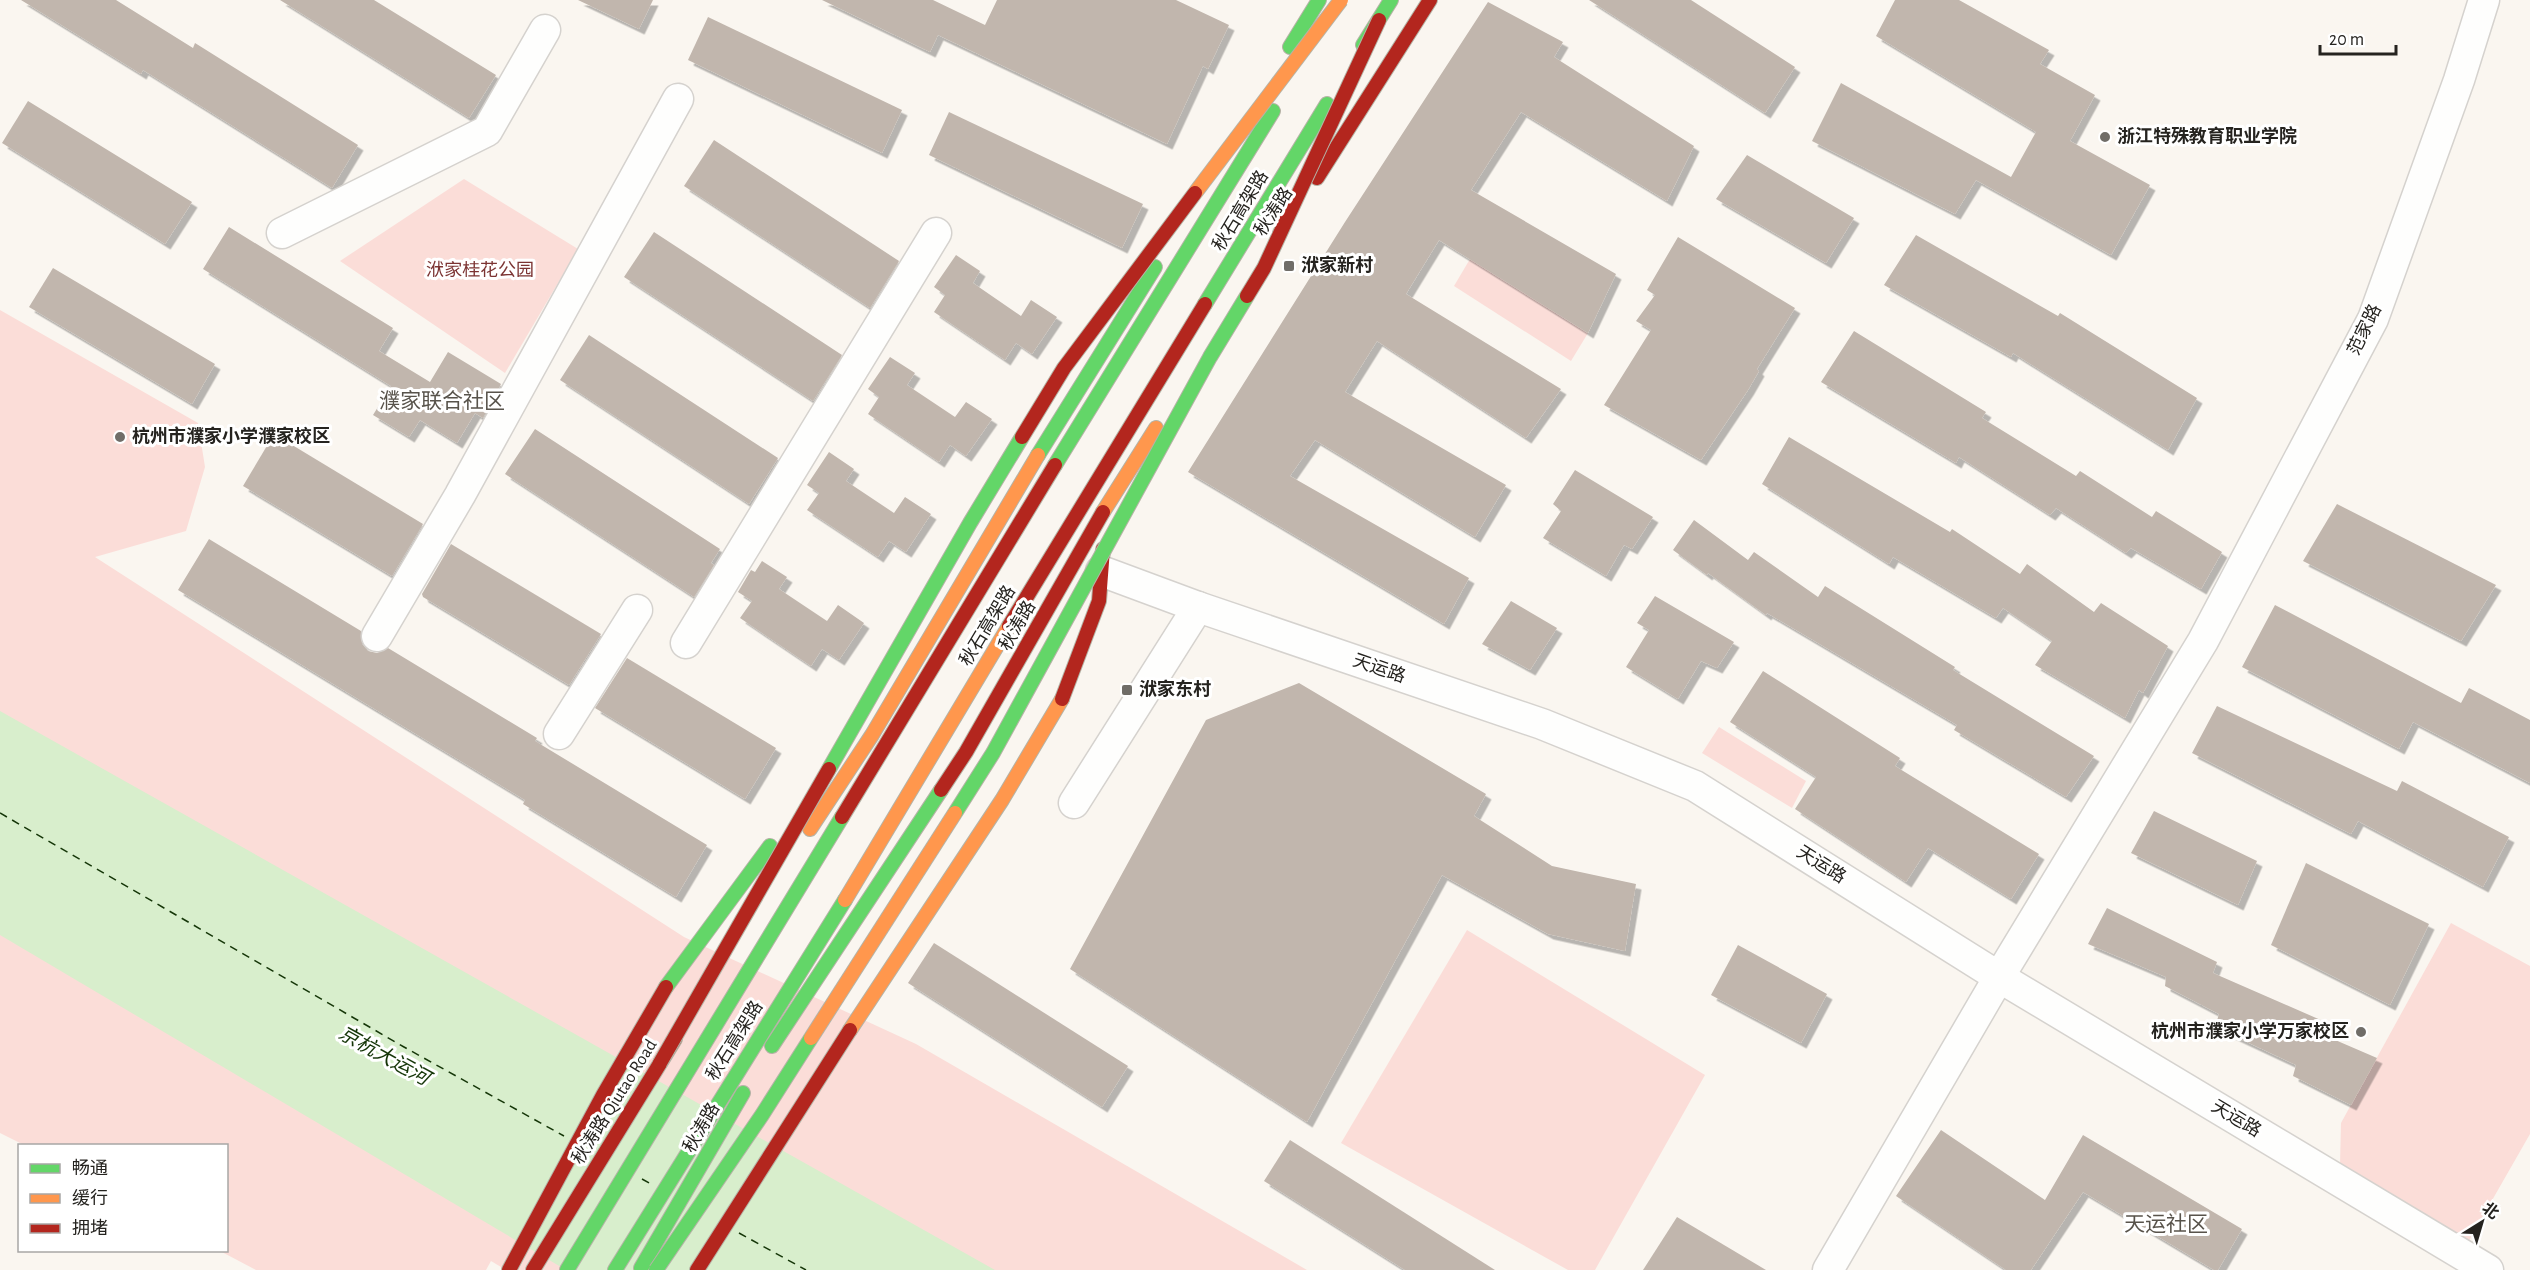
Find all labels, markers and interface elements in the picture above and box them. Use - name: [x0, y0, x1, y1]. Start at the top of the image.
- scale bar: [2320, 18, 2396, 56]
- text: 20 m: [2329, 31, 2364, 49]
- place label: 浙江特殊教育职业学院: [2117, 126, 2297, 146]
- marker: 浙江特殊教育职业学院: [2098, 130, 2112, 144]
- street label: 秋石高架路: [1208, 167, 1272, 254]
- street label: 秋涛路: [1250, 183, 1296, 240]
- place label: 洑家新村: [1301, 255, 1373, 275]
- marker: 洑家新村: [1282, 259, 1296, 273]
- park label: 洑家桂花公园: [426, 260, 534, 280]
- street label: 范家路: [2343, 301, 2385, 358]
- district label: 濮家联合社区: [379, 390, 505, 412]
- place label: 杭州市濮家小学濮家校区: [132, 426, 330, 446]
- marker: 杭州市濮家小学濮家校区: [113, 430, 127, 444]
- street label: 秋石高架路: [955, 582, 1019, 669]
- street label: 秋涛路: [995, 597, 1039, 654]
- street label: 天运路: [1351, 650, 1408, 686]
- place label: 洑家东村: [1139, 679, 1211, 699]
- marker: 洑家东村: [1120, 683, 1134, 697]
- street label: 天运路: [1793, 841, 1850, 887]
- street label: 秋石高架路: [702, 997, 766, 1084]
- place label: 杭州市濮家小学万家校区: [2151, 1021, 2349, 1041]
- water label: 京杭大运河: [335, 1022, 437, 1091]
- marker: 杭州市濮家小学万家校区: [2354, 1025, 2368, 1039]
- street label: 秋涛路 Qiutao Road: [568, 1035, 661, 1168]
- street label: 天运路: [2208, 1096, 2265, 1141]
- street label: 秋涛路: [679, 1099, 723, 1156]
- legend: [18, 1144, 228, 1252]
- text: 畅通: [72, 1158, 108, 1178]
- text: 缓行: [72, 1188, 108, 1208]
- north arrow: [2452, 1192, 2512, 1252]
- text: 北: [2479, 1199, 2502, 1222]
- district label: 天运社区: [2124, 1213, 2208, 1235]
- text: 拥堵: [72, 1218, 108, 1238]

